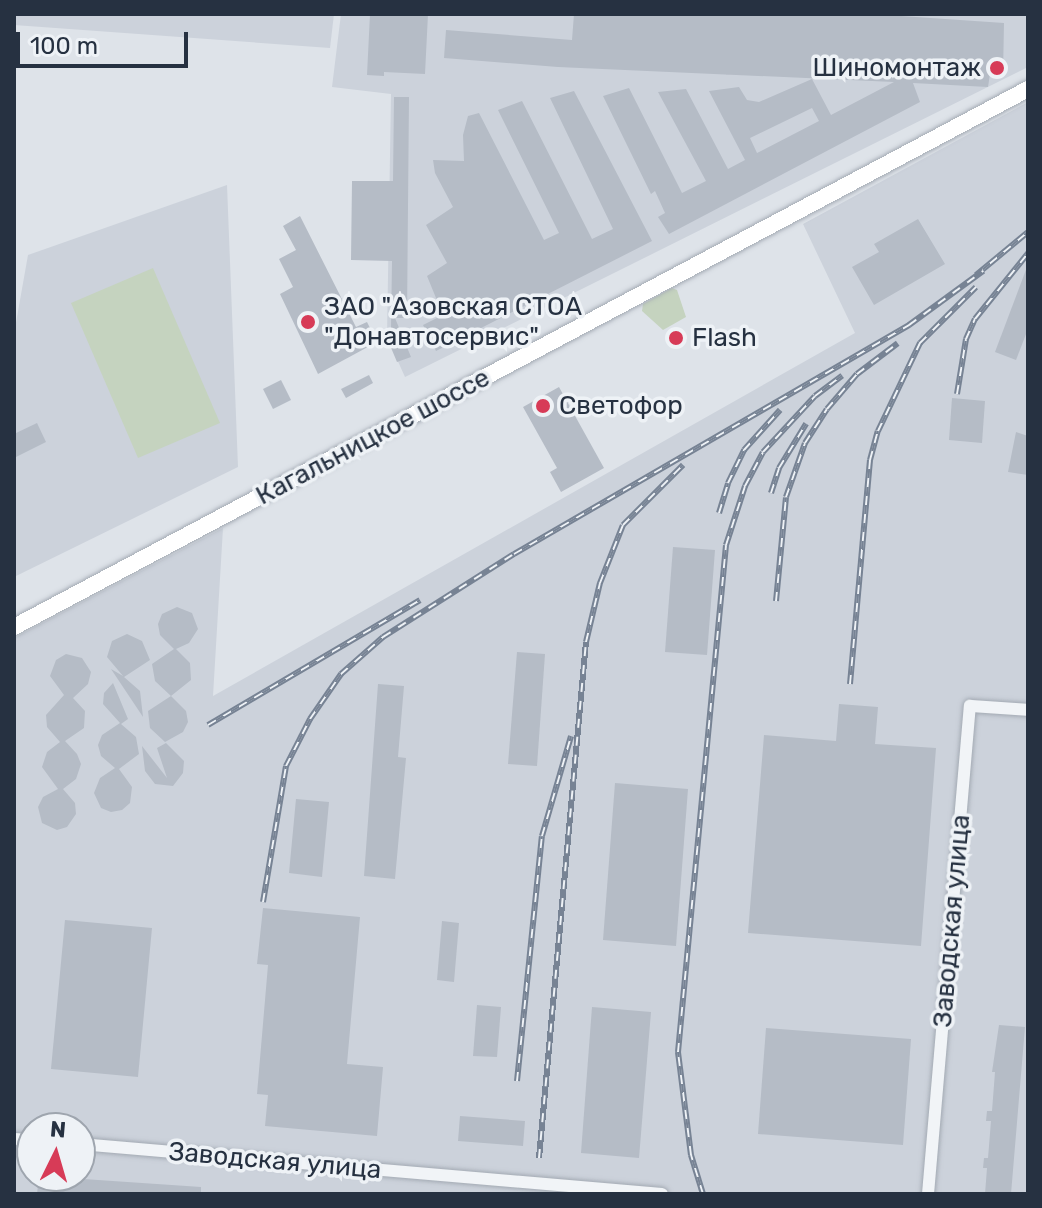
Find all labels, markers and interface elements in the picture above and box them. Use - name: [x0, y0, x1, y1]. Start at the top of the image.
- scale bar: [20, 16, 192, 66]
- text: 100 m: [30, 32, 98, 60]
- place label: Шиномонтаж: [813, 52, 981, 84]
- marker: Шиномонтаж: [988, 59, 1006, 77]
- place label: ЗАО "Азовская СТОА "Донавтосервис": [324, 291, 582, 352]
- marker: ЗАО "Азовская СТОА "Донавтосервис": [299, 313, 317, 331]
- place label: Flash: [692, 322, 757, 354]
- marker: Flash: [667, 329, 685, 347]
- street label: Кагальницкое шоссе: [251, 362, 495, 512]
- place label: Светофор: [559, 390, 683, 422]
- marker: Светофор: [534, 397, 552, 415]
- street label: Заводская улица: [927, 813, 977, 1029]
- north arrow: [16, 1112, 96, 1192]
- text: N: [49, 1115, 67, 1144]
- street label: Заводская улица: [167, 1136, 383, 1186]

